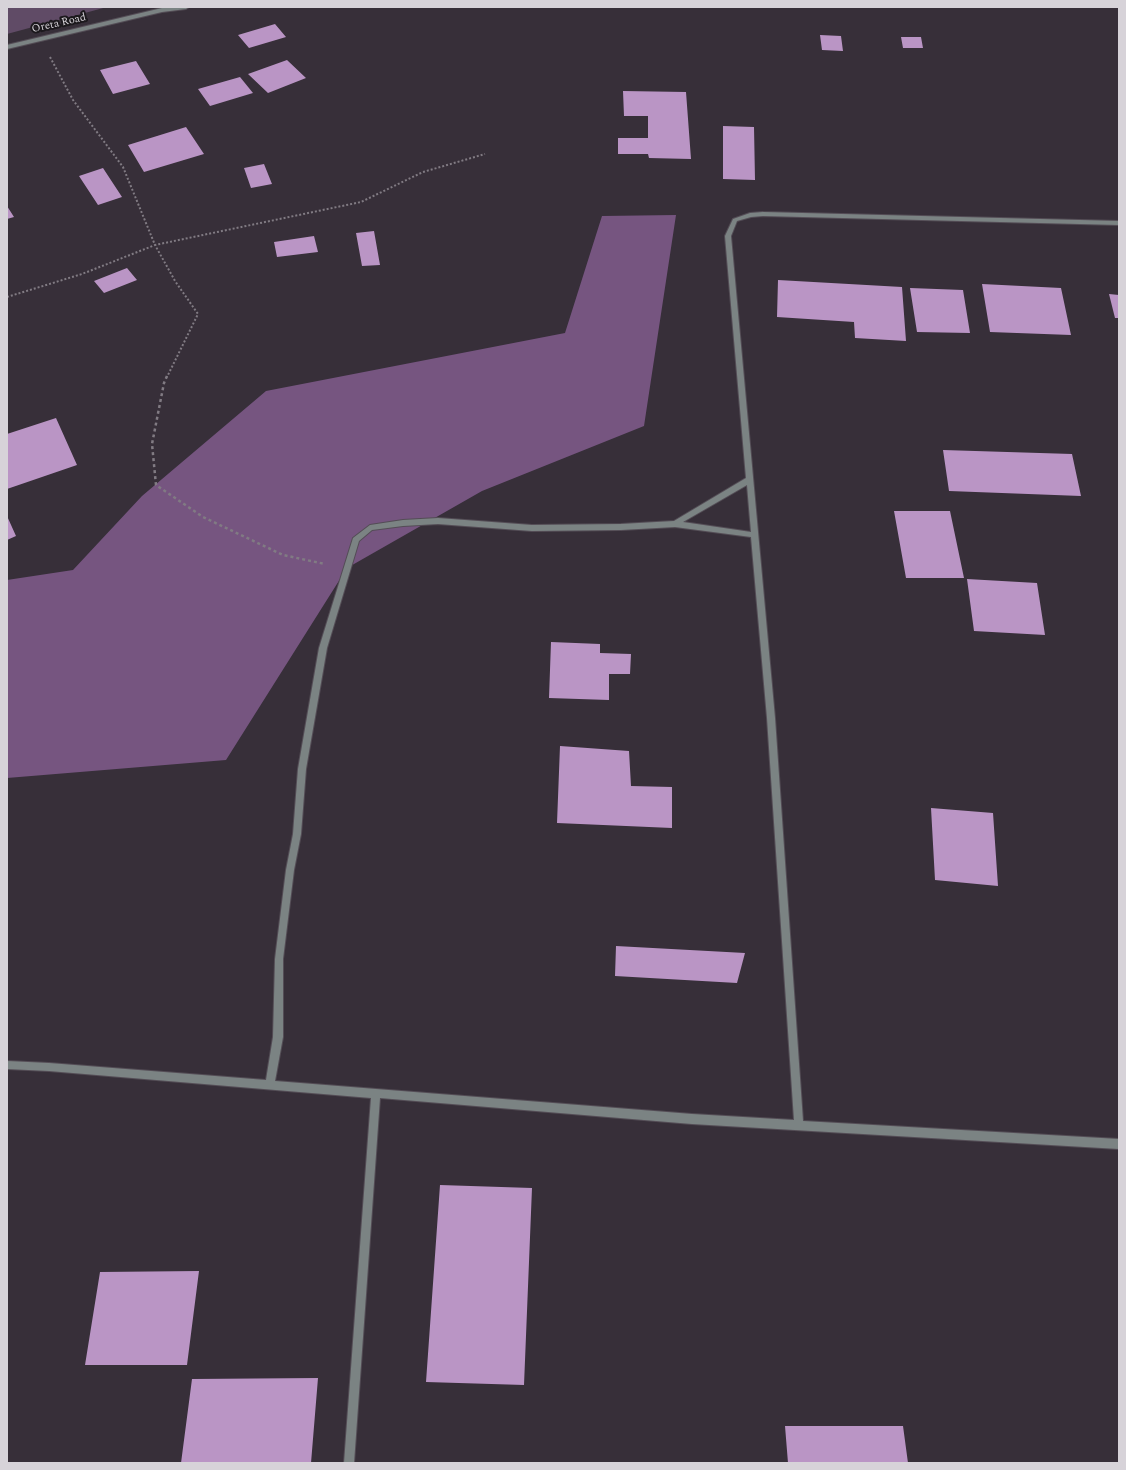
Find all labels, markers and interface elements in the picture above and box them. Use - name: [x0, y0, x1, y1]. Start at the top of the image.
- street label: Oreta Road: [31, 11, 87, 37]

